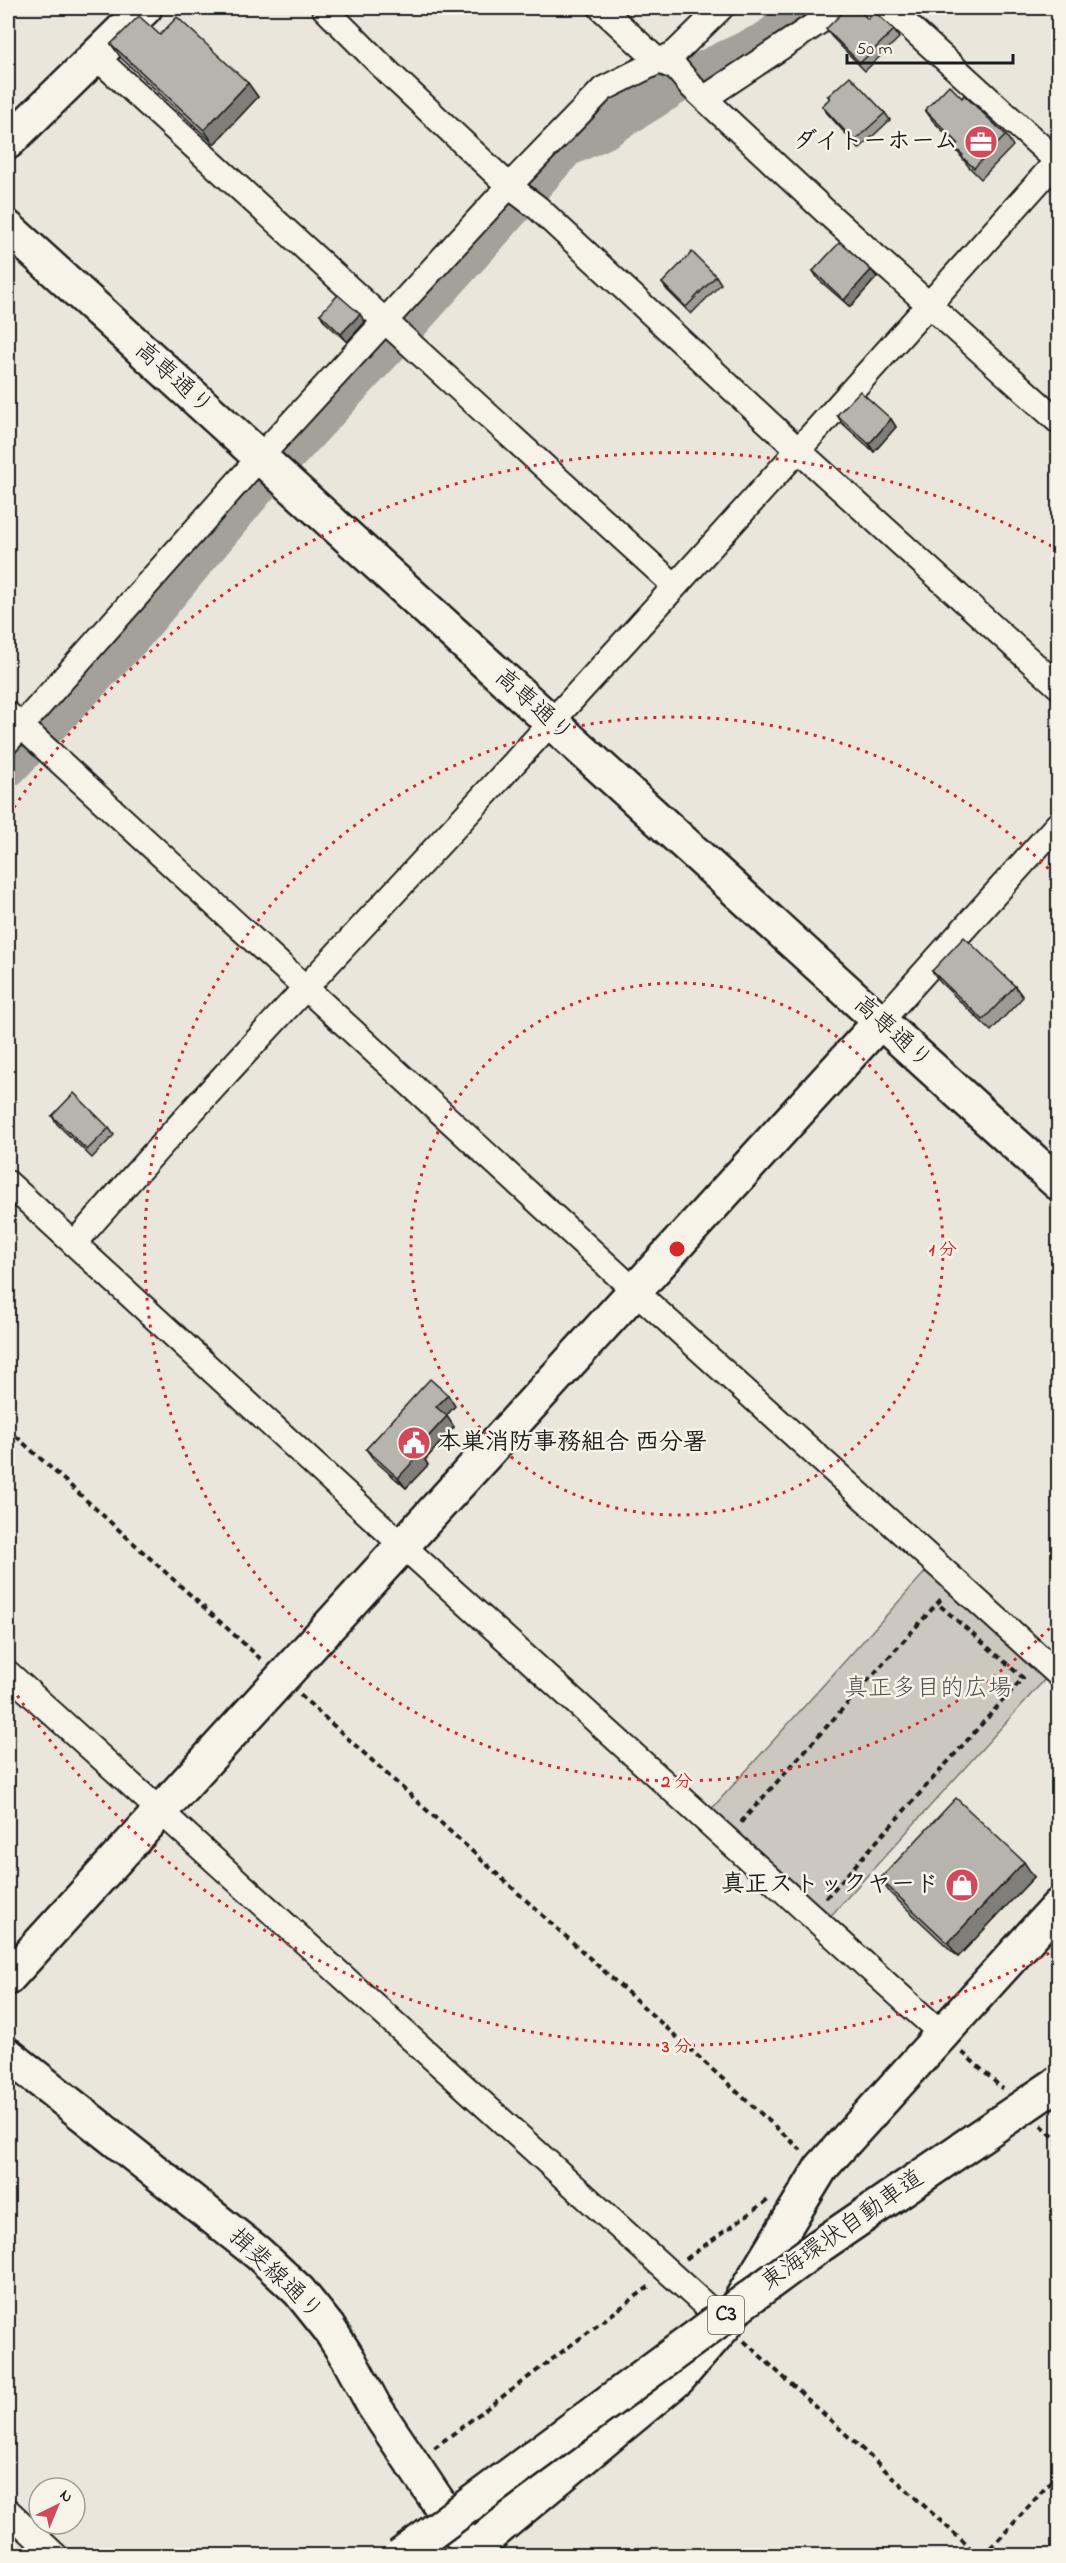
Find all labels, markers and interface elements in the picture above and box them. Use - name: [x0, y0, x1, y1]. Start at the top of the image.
- scale bar: [847, 27, 1014, 65]
- text: 50 m: [856, 37, 893, 63]
- office icon: ダイトーホーム: [963, 124, 999, 160]
- place label: ダイトーホーム: [793, 125, 958, 160]
- street label: 高専通り: [126, 334, 220, 424]
- street label: 高専通り: [486, 661, 580, 751]
- street label: 高専通り: [845, 988, 939, 1078]
- text: 1 分: [929, 1238, 957, 1264]
- centre of rings: [667, 1239, 687, 1259]
- public building icon: 本巣消防事務組合 西分署: [396, 1425, 432, 1461]
- place label: 本巣消防事務組合 西分署: [437, 1426, 707, 1461]
- park label: 真正多目的広場: [844, 1672, 1012, 1707]
- text: 2 分: [660, 1770, 693, 1796]
- shop icon: 真正ストックヤード: [944, 1867, 980, 1903]
- place label: 真正ストックヤード: [721, 1868, 939, 1903]
- text: 3 分: [661, 2035, 692, 2061]
- street label: 東海環状自動車道: [754, 2162, 932, 2300]
- street label: 揖斐線通り: [220, 2221, 330, 2329]
- road number: C3: [708, 2296, 744, 2334]
- north arrow: [27, 2476, 87, 2536]
- text: N: [54, 2484, 78, 2509]

